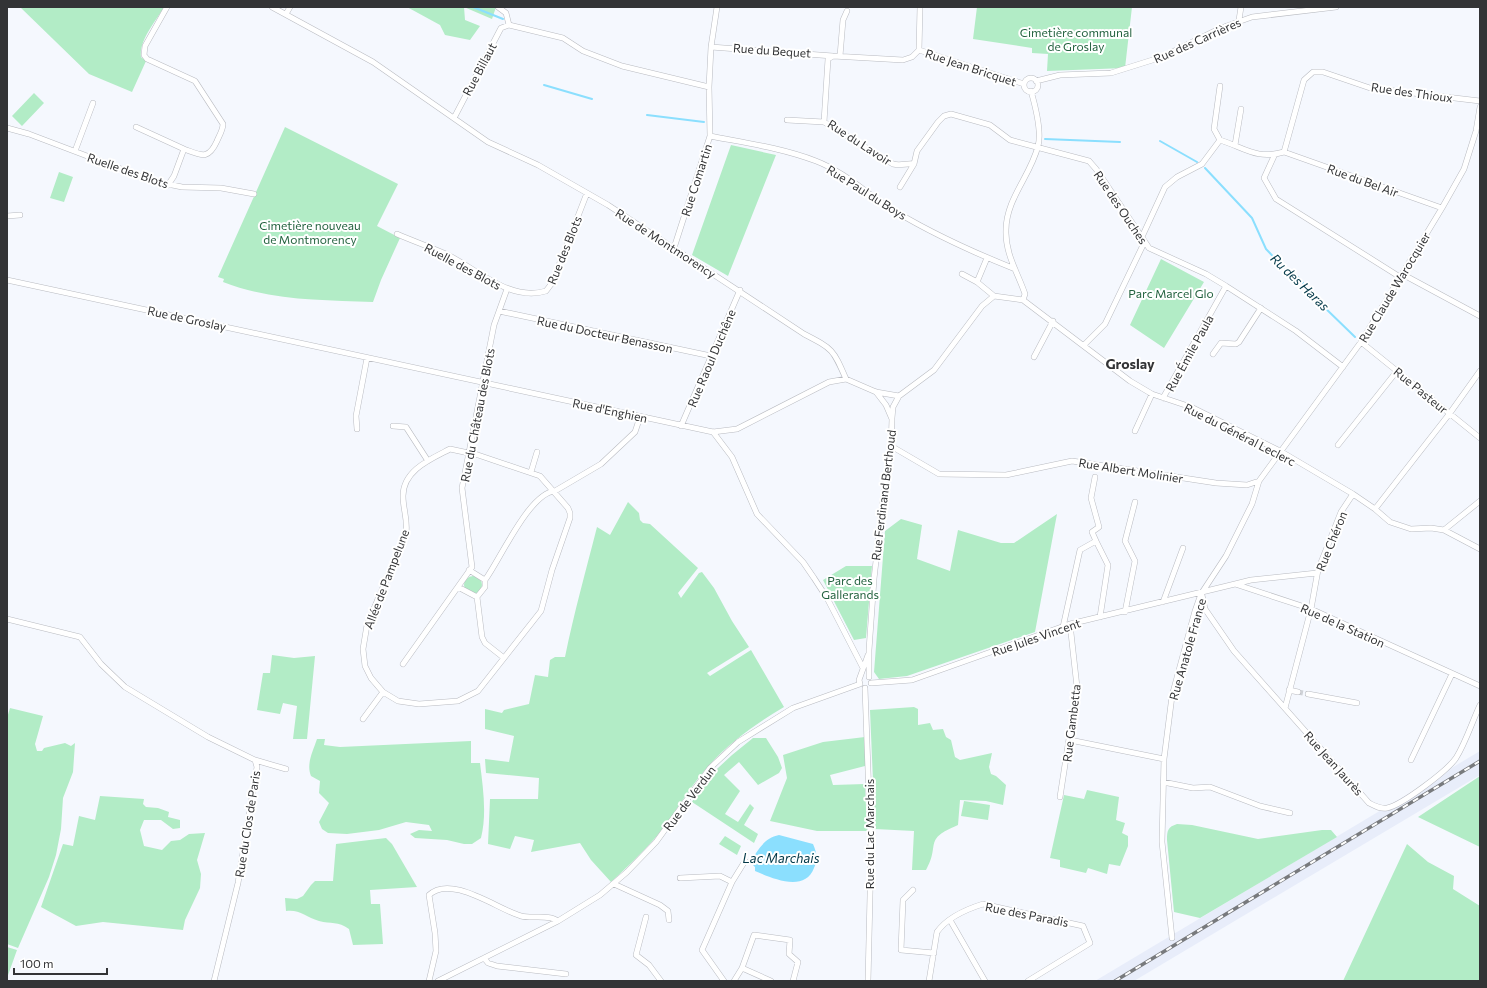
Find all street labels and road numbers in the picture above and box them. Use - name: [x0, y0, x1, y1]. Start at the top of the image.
- street label: Rue des Carrières: [1151, 14, 1243, 66]
- street label: Rue Billaut: [459, 40, 499, 98]
- street label: Rue du Bequet: [733, 40, 812, 60]
- street label: Rue Jean Bricquet: [923, 46, 1018, 89]
- street label: Rue des Thioux: [1370, 79, 1454, 105]
- street label: Rue du Lavoir: [825, 116, 895, 168]
- street label: Rue Comartin: [678, 142, 714, 218]
- street label: Ruelle des Blots: [86, 150, 170, 190]
- street label: Rue du Bel Air: [1325, 161, 1401, 199]
- street label: Rue Paul du Boys: [825, 162, 909, 222]
- street label: Rue des Ouches: [1091, 168, 1151, 246]
- street label: Rue de Montmorency: [613, 205, 719, 281]
- street label: Rue des Blots: [544, 214, 584, 286]
- street label: Rue Claude Warocquier: [1355, 229, 1433, 345]
- street label: Ruelle des Blots: [422, 240, 504, 292]
- street label: Rue de Groslay: [146, 303, 228, 333]
- street label: Rue Raoul Duchêne: [684, 307, 738, 409]
- street label: Rue Émile Paula: [1162, 312, 1216, 394]
- street label: Rue du Docteur Benasson: [536, 313, 674, 355]
- street label: Rue du Château des Blots: [457, 347, 497, 483]
- street label: Rue Pasteur: [1391, 364, 1451, 416]
- street label: Rue d'Enghien: [571, 395, 649, 425]
- street label: Rue du Général Leclerc: [1182, 400, 1298, 468]
- street label: Rue Ferdinand Berthoud: [868, 429, 898, 561]
- street label: Rue Albert Molinier: [1078, 455, 1185, 485]
- street label: Rue Chéron: [1313, 509, 1349, 573]
- street label: Allée de Pampelune: [361, 527, 411, 631]
- street label: Rue Anatole France: [1166, 596, 1208, 702]
- street label: Rue de la Station: [1299, 600, 1387, 650]
- street label: Rue Jules Vincent: [990, 615, 1083, 660]
- street label: Rue Gambetta: [1059, 683, 1083, 763]
- street label: Rue Jean Jaurès: [1301, 728, 1366, 799]
- street label: Rue de Verdun: [660, 763, 718, 833]
- street label: Rue du Clos de Paris: [232, 770, 262, 878]
- street label: Rue du Lac Marchais: [862, 779, 876, 889]
- street label: Rue des Paradis: [984, 899, 1070, 929]

